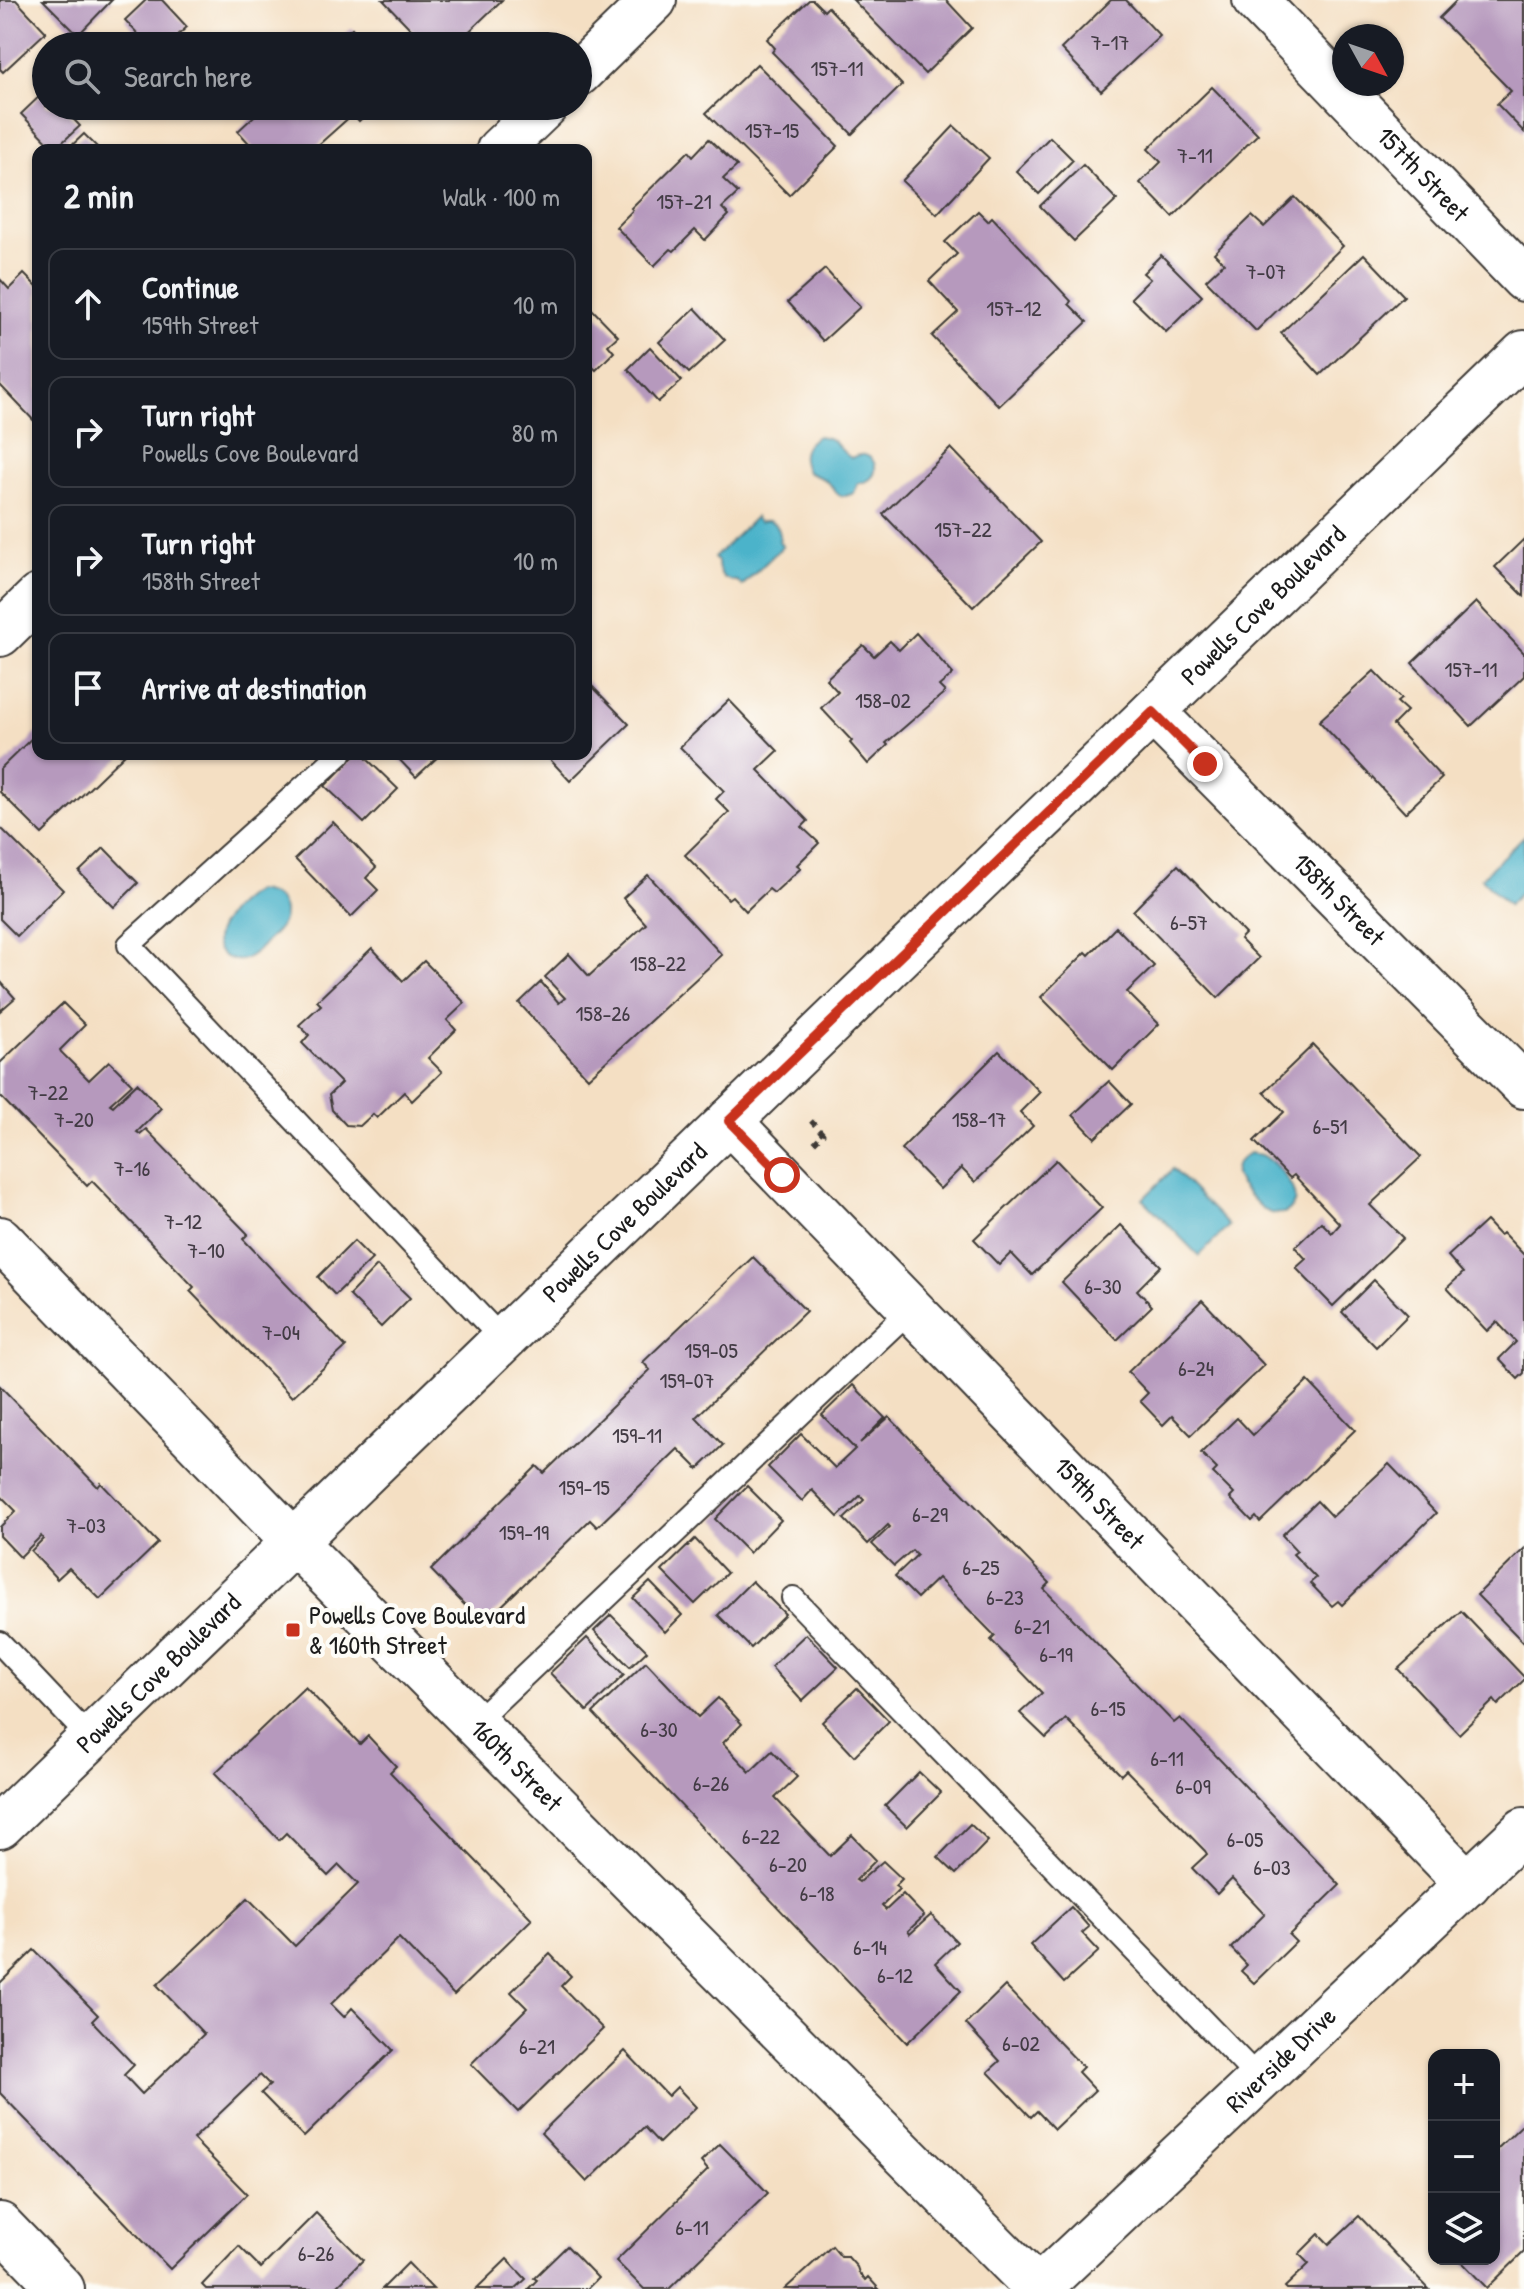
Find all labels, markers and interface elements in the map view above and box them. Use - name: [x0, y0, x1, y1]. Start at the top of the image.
- north arrow: [1332, 24, 1404, 96]
- house number: 7-17: [1091, 27, 1129, 57]
- search box: [32, 32, 592, 120]
- house number: 157-11: [810, 53, 864, 83]
- icon: search: [60, 54, 104, 98]
- text: Search here: [124, 56, 252, 96]
- house number: 157-15: [745, 115, 799, 145]
- street label: 157th Street: [1369, 119, 1478, 230]
- house number: 7-11: [1177, 140, 1213, 170]
- text: 2 min: [64, 173, 134, 219]
- text: Walk · 100 m: [443, 179, 560, 214]
- house number: 157-21: [656, 186, 712, 216]
- house number: 7-07: [1246, 256, 1286, 286]
- text: Continue: [142, 267, 239, 307]
- icon: ahead: [66, 282, 110, 326]
- text: 10 m: [513, 287, 558, 322]
- house number: 157-12: [986, 293, 1042, 323]
- text: 159th Street: [142, 307, 258, 342]
- text: Turn right: [142, 395, 255, 435]
- icon: right: [66, 410, 110, 454]
- text: 80 m: [511, 415, 558, 450]
- text: Powells Cove Boulevard: [142, 435, 358, 470]
- house number: 157-22: [934, 514, 993, 544]
- street label: Powells Cove Boulevard: [1173, 517, 1353, 693]
- text: Turn right: [142, 523, 255, 563]
- icon: right: [66, 538, 110, 582]
- text: 10 m: [513, 543, 558, 578]
- text: 158th Street: [142, 563, 260, 598]
- house number: 157-11: [1444, 654, 1498, 684]
- icon: arrive: [66, 666, 110, 710]
- text: Arrive at destination: [142, 668, 367, 708]
- house number: 158-02: [855, 685, 912, 715]
- route end: [1187, 746, 1223, 782]
- street label: 158th Street: [1285, 845, 1394, 954]
- house number: 6-57: [1170, 907, 1208, 937]
- house number: 158-22: [630, 948, 687, 978]
- house number: 158-26: [576, 998, 631, 1028]
- house number: 7-22: [28, 1077, 69, 1107]
- house number: 7-20: [54, 1104, 94, 1134]
- house number: 158-17: [952, 1104, 1006, 1134]
- house number: 6-51: [1313, 1111, 1347, 1141]
- street label: Powells Cove Boulevard: [534, 1134, 714, 1310]
- house number: 7-16: [114, 1153, 150, 1183]
- route start: [764, 1157, 800, 1193]
- house number: 7-12: [164, 1206, 203, 1236]
- house number: 7-10: [187, 1235, 225, 1265]
- house number: 6-30: [1084, 1271, 1122, 1301]
- house number: 7-04: [262, 1317, 300, 1347]
- house number: 159-05: [684, 1335, 738, 1365]
- house number: 6-24: [1178, 1353, 1214, 1383]
- house number: 159-07: [659, 1365, 715, 1395]
- house number: 159-11: [612, 1420, 662, 1450]
- street label: 159th Street: [1046, 1449, 1153, 1558]
- house number: 159-15: [558, 1472, 610, 1502]
- house number: 6-29: [912, 1499, 948, 1529]
- house number: 7-03: [66, 1510, 106, 1540]
- house number: 159-19: [499, 1517, 549, 1547]
- house number: 6-25: [962, 1552, 1000, 1582]
- house number: 6-23: [986, 1582, 1024, 1612]
- street label: Powells Cove Boulevard: [68, 1585, 248, 1760]
- place label: Powells Cove Boulevard & 160th Street: [309, 1597, 525, 1662]
- house number: 6-21: [1014, 1611, 1050, 1641]
- marker: Powells Cove Boulevard & 160th Street: [284, 1621, 302, 1639]
- house number: 6-19: [1039, 1639, 1073, 1669]
- house number: 6-15: [1091, 1693, 1125, 1723]
- street label: 160th Street: [463, 1711, 572, 1820]
- house number: 6-30: [640, 1714, 678, 1744]
- house number: 6-11: [1150, 1743, 1184, 1773]
- house number: 6-26: [693, 1768, 730, 1798]
- house number: 6-09: [1175, 1771, 1211, 1801]
- house number: 6-22: [742, 1821, 781, 1851]
- house number: 6-05: [1227, 1824, 1263, 1854]
- house number: 6-20: [769, 1849, 807, 1879]
- house number: 6-03: [1253, 1852, 1291, 1882]
- house number: 6-18: [799, 1878, 835, 1908]
- house number: 6-14: [853, 1932, 887, 1962]
- house number: 6-12: [877, 1960, 914, 1990]
- street label: Riverside Drive: [1218, 1999, 1343, 2120]
- house number: 6-02: [1002, 2028, 1041, 2058]
- house number: 6-21: [519, 2031, 555, 2061]
- map controls: [1428, 2049, 1500, 2265]
- button: +: [1428, 2049, 1500, 2121]
- button: −: [1428, 2121, 1500, 2193]
- button: layers: [1428, 2193, 1500, 2265]
- house number: 6-11: [675, 2212, 709, 2242]
- house number: 6-26: [298, 2238, 335, 2268]

